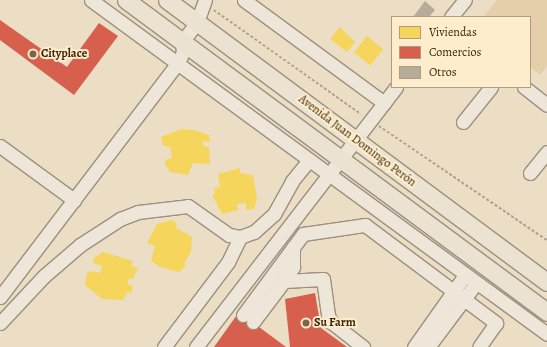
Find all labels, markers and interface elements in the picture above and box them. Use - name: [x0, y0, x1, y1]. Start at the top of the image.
- legend: [391, 16, 531, 88]
- text: Viviendas: [429, 24, 477, 40]
- text: Comercios: [429, 44, 481, 60]
- place label: Cityplace: [41, 47, 87, 61]
- marker: Cityplace: [28, 49, 38, 59]
- text: Otros: [429, 64, 457, 80]
- street label: Avenida Juan Domingo Perón: [295, 92, 419, 190]
- place label: Su Farm: [314, 316, 356, 330]
- marker: Su Farm: [301, 318, 311, 328]

